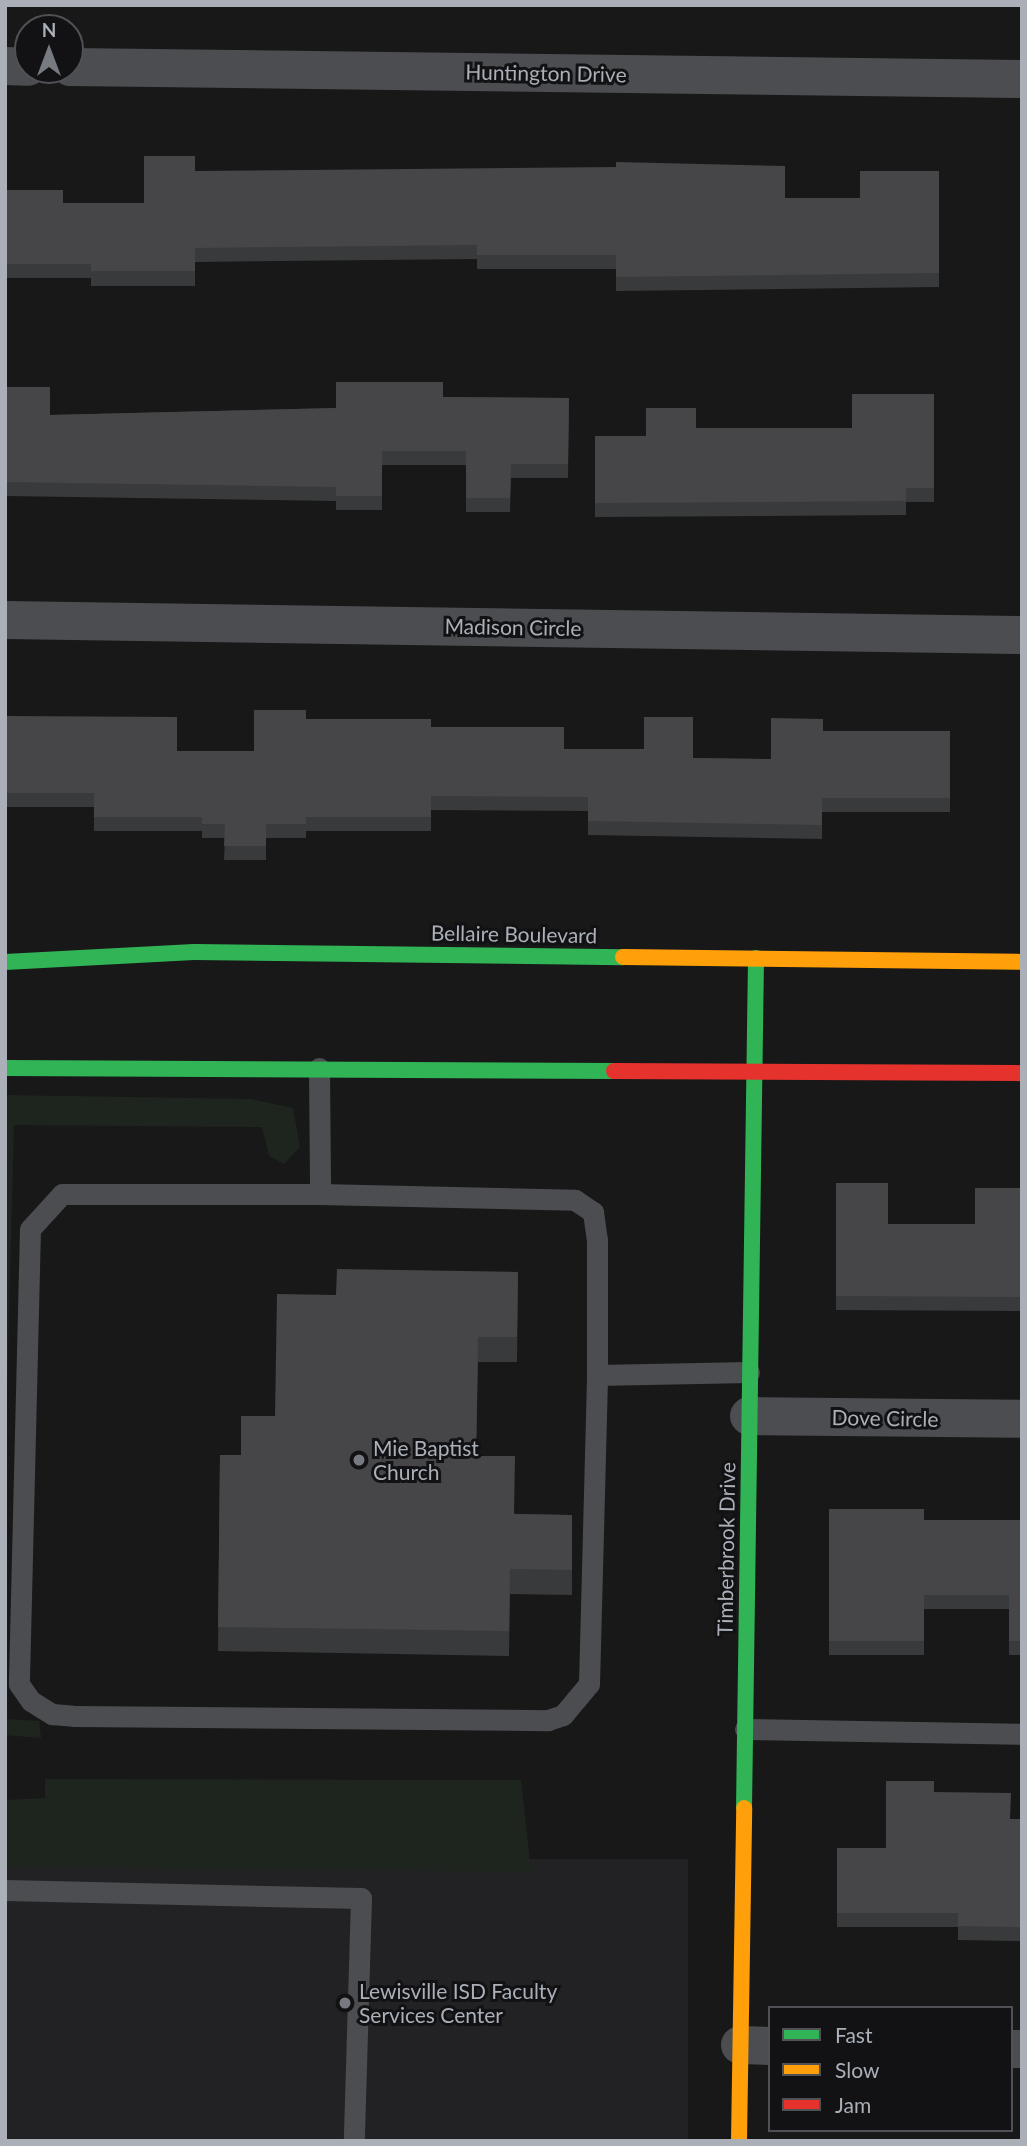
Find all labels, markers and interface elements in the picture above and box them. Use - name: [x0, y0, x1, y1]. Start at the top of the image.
- north arrow: [14, 14, 84, 84]
- text: N: [42, 18, 56, 41]
- street label: Huntington Drive: [465, 59, 627, 87]
- street label: Madison Circle: [444, 613, 582, 641]
- street label: Bellaire Boulevard: [431, 920, 597, 948]
- street label: Dove Circle: [831, 1404, 939, 1432]
- place label: Mie Baptist Church: [373, 1435, 479, 1485]
- marker: Mie Baptist Church: [351, 1452, 367, 1468]
- street label: Timberbrook Drive: [712, 1462, 740, 1636]
- place label: Lewisville ISD Faculty Services Center: [359, 1978, 557, 2028]
- marker: Lewisville ISD Faculty Services Center: [337, 1995, 353, 2011]
- legend: [768, 2006, 1013, 2132]
- text: Fast: [835, 2022, 872, 2047]
- text: Slow: [835, 2057, 879, 2082]
- text: Jam: [835, 2092, 871, 2117]

